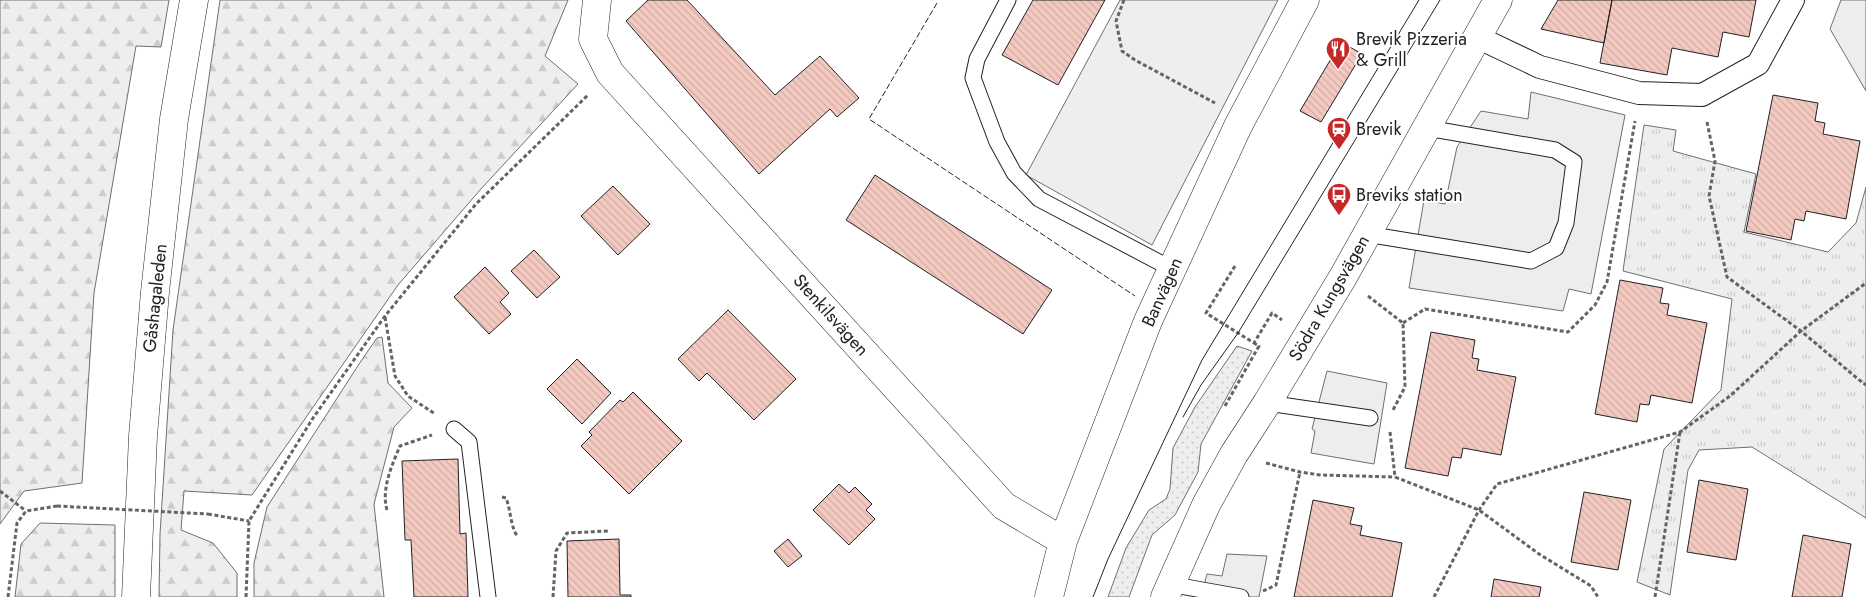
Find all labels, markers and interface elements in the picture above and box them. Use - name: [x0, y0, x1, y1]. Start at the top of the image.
- place label: Brevik Pizzeria & Grill: [1356, 26, 1467, 73]
- restaurant icon: Brevik Pizzeria & Grill: [1325, 36, 1351, 70]
- station icon: Brevik: [1326, 116, 1352, 150]
- place label: Brevik: [1356, 116, 1402, 142]
- bus stop icon: Breviks station: [1326, 182, 1352, 216]
- place label: Breviks station: [1356, 182, 1463, 208]
- street label: Södra Kungsvägen: [1282, 230, 1376, 366]
- street label: Gåshagaleden: [136, 242, 174, 354]
- street label: Banvägen: [1135, 253, 1189, 331]
- street label: Stenkilsvägen: [787, 268, 875, 362]

